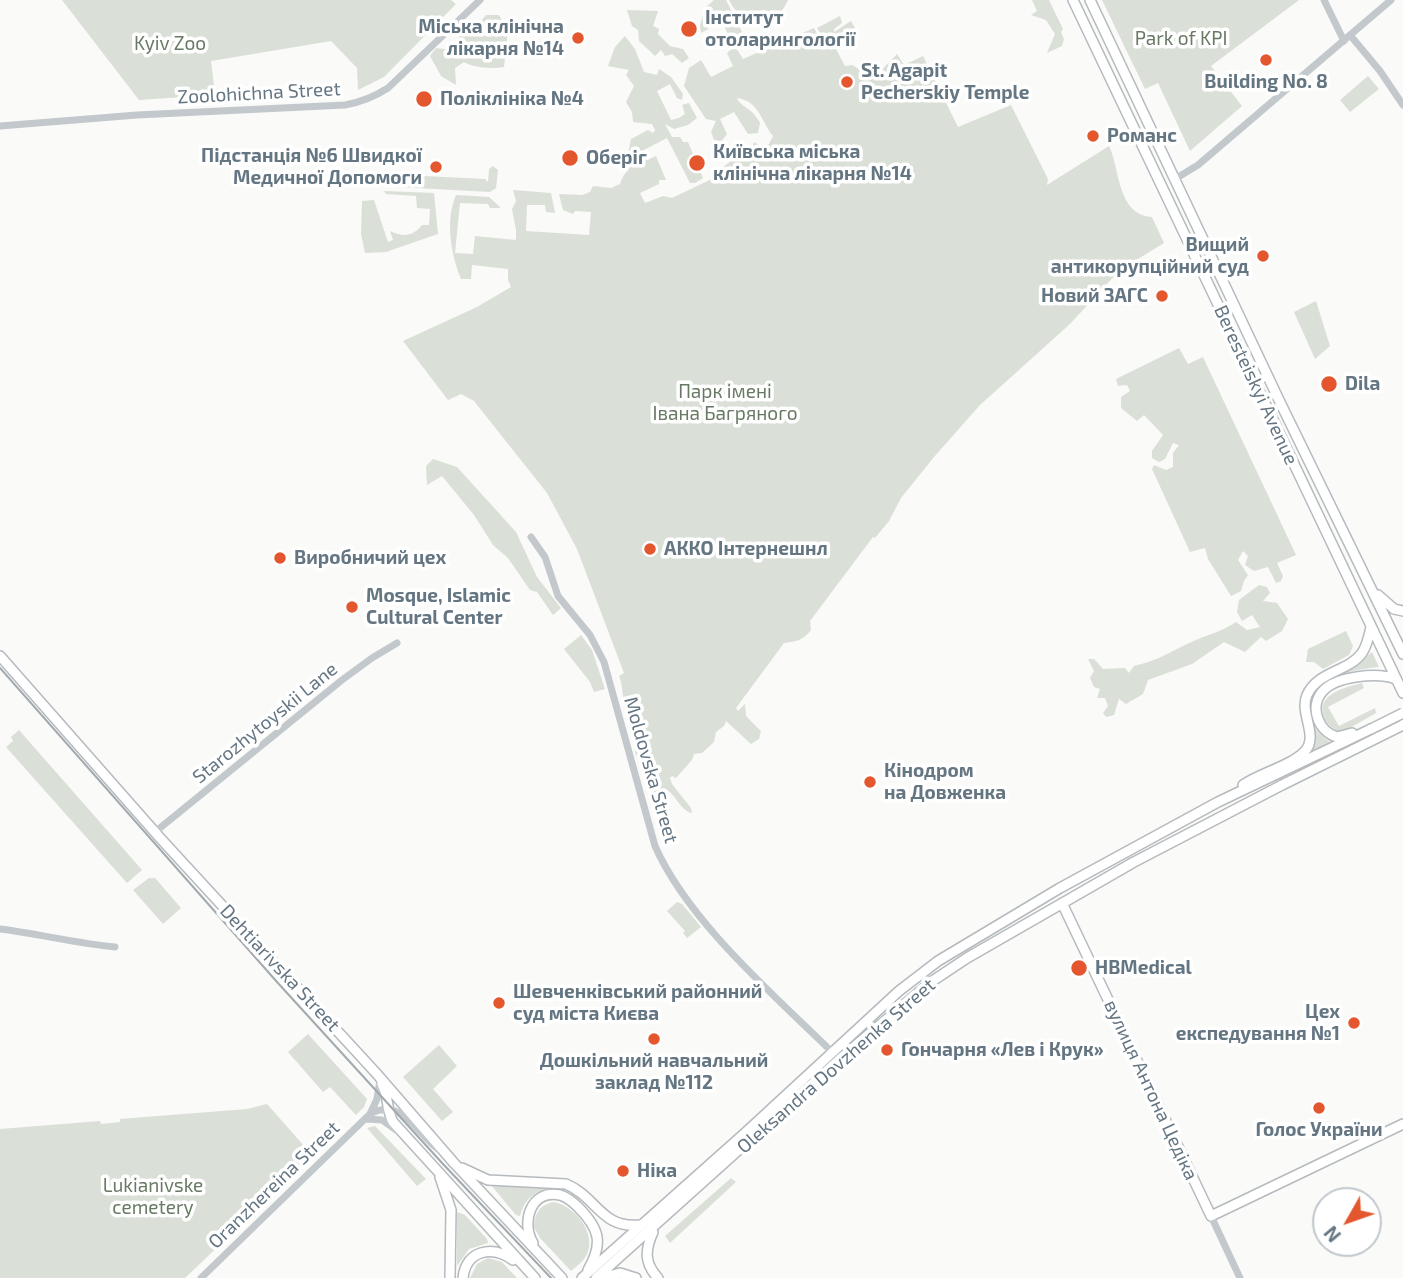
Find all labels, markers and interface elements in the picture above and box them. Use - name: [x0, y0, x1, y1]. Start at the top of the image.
- place label: Інститут отоларингології: [705, 7, 856, 51]
- place label: Міська клінічна лікарня №14: [418, 16, 564, 60]
- marker: Інститут отоларингології: [679, 19, 699, 39]
- park label: Park of KPI: [1135, 28, 1227, 50]
- marker: Міська клінічна лікарня №14: [570, 30, 586, 46]
- park label: Kyiv Zoo: [134, 33, 206, 55]
- marker: Building No. 8: [1258, 52, 1274, 68]
- place label: St. Agapit Pecherskiy Temple: [861, 60, 1029, 104]
- place label: Building No. 8: [1204, 71, 1328, 93]
- marker: St. Agapit Pecherskiy Temple: [839, 74, 855, 90]
- street label: Zoolohichna Street: [177, 77, 341, 109]
- place label: Поліклініка №4: [440, 88, 584, 110]
- marker: Поліклініка №4: [414, 89, 434, 109]
- place label: Романс: [1107, 125, 1177, 147]
- marker: Романс: [1085, 128, 1101, 144]
- place label: Київська міська клінічна лікарня №14: [713, 141, 912, 185]
- place label: Підстанція №6 Швидкої Медичної Допомоги: [201, 145, 422, 189]
- place label: Оберіг: [586, 147, 647, 169]
- marker: Оберіг: [560, 148, 580, 168]
- marker: Київська міська клінічна лікарня №14: [687, 153, 707, 173]
- marker: Підстанція №6 Швидкої Медичної Допомоги: [428, 159, 444, 175]
- place label: Вищий антикорупційний суд: [1051, 234, 1249, 278]
- marker: Вищий антикорупційний суд: [1255, 248, 1271, 264]
- place label: Новий ЗАГС: [1041, 285, 1148, 307]
- marker: Новий ЗАГС: [1154, 288, 1170, 304]
- street label: Beresteiskyi Avenue: [1209, 302, 1303, 468]
- place label: Dila: [1345, 373, 1380, 395]
- marker: Dila: [1319, 374, 1339, 394]
- park label: Парк імені Івана Багряного: [652, 381, 798, 425]
- place label: АККО Інтернешнл: [664, 538, 828, 560]
- marker: АККО Інтернешнл: [642, 541, 658, 557]
- place label: Виробничий цех: [294, 547, 446, 569]
- marker: Виробничий цех: [272, 550, 288, 566]
- place label: Mosque, Islamic Cultural Center: [366, 585, 511, 629]
- marker: Mosque, Islamic Cultural Center: [344, 599, 360, 615]
- street label: Starozhytoyskii Lane: [188, 658, 342, 788]
- street label: Moldovska Street: [619, 694, 683, 846]
- place label: Кінодром на Довженка: [884, 760, 1006, 804]
- marker: Кінодром на Довженка: [862, 774, 878, 790]
- street label: Dehtiarivska Street: [215, 900, 345, 1036]
- place label: HBMedical: [1095, 957, 1192, 979]
- marker: HBMedical: [1069, 958, 1089, 978]
- street label: Oleksandra Dovzhenka Street: [732, 974, 940, 1158]
- place label: Шевченківський районний суд міста Києва: [513, 981, 762, 1025]
- marker: Шевченківський районний суд міста Києва: [491, 995, 507, 1011]
- street label: вулиця Антона Цедіка: [1099, 996, 1203, 1184]
- place label: Цех експедування №1: [1176, 1001, 1340, 1045]
- marker: Цех експедування №1: [1346, 1015, 1362, 1031]
- marker: Дошкільний навчальний заклад №112: [646, 1031, 662, 1047]
- place label: Гончарня «Лев і Крук»: [901, 1039, 1104, 1061]
- marker: Гончарня «Лев і Крук»: [879, 1042, 895, 1058]
- place label: Дошкільний навчальний заклад №112: [540, 1050, 768, 1094]
- marker: Голос України: [1311, 1100, 1327, 1116]
- street label: Oranzhereina Street: [204, 1117, 344, 1253]
- place label: Голос України: [1255, 1119, 1383, 1141]
- place label: Ніка: [637, 1160, 677, 1182]
- marker: Ніка: [615, 1163, 631, 1179]
- park label: Lukianivske cemetery: [103, 1175, 203, 1219]
- north arrow: [1312, 1187, 1382, 1257]
- text: N: [1319, 1222, 1345, 1247]

